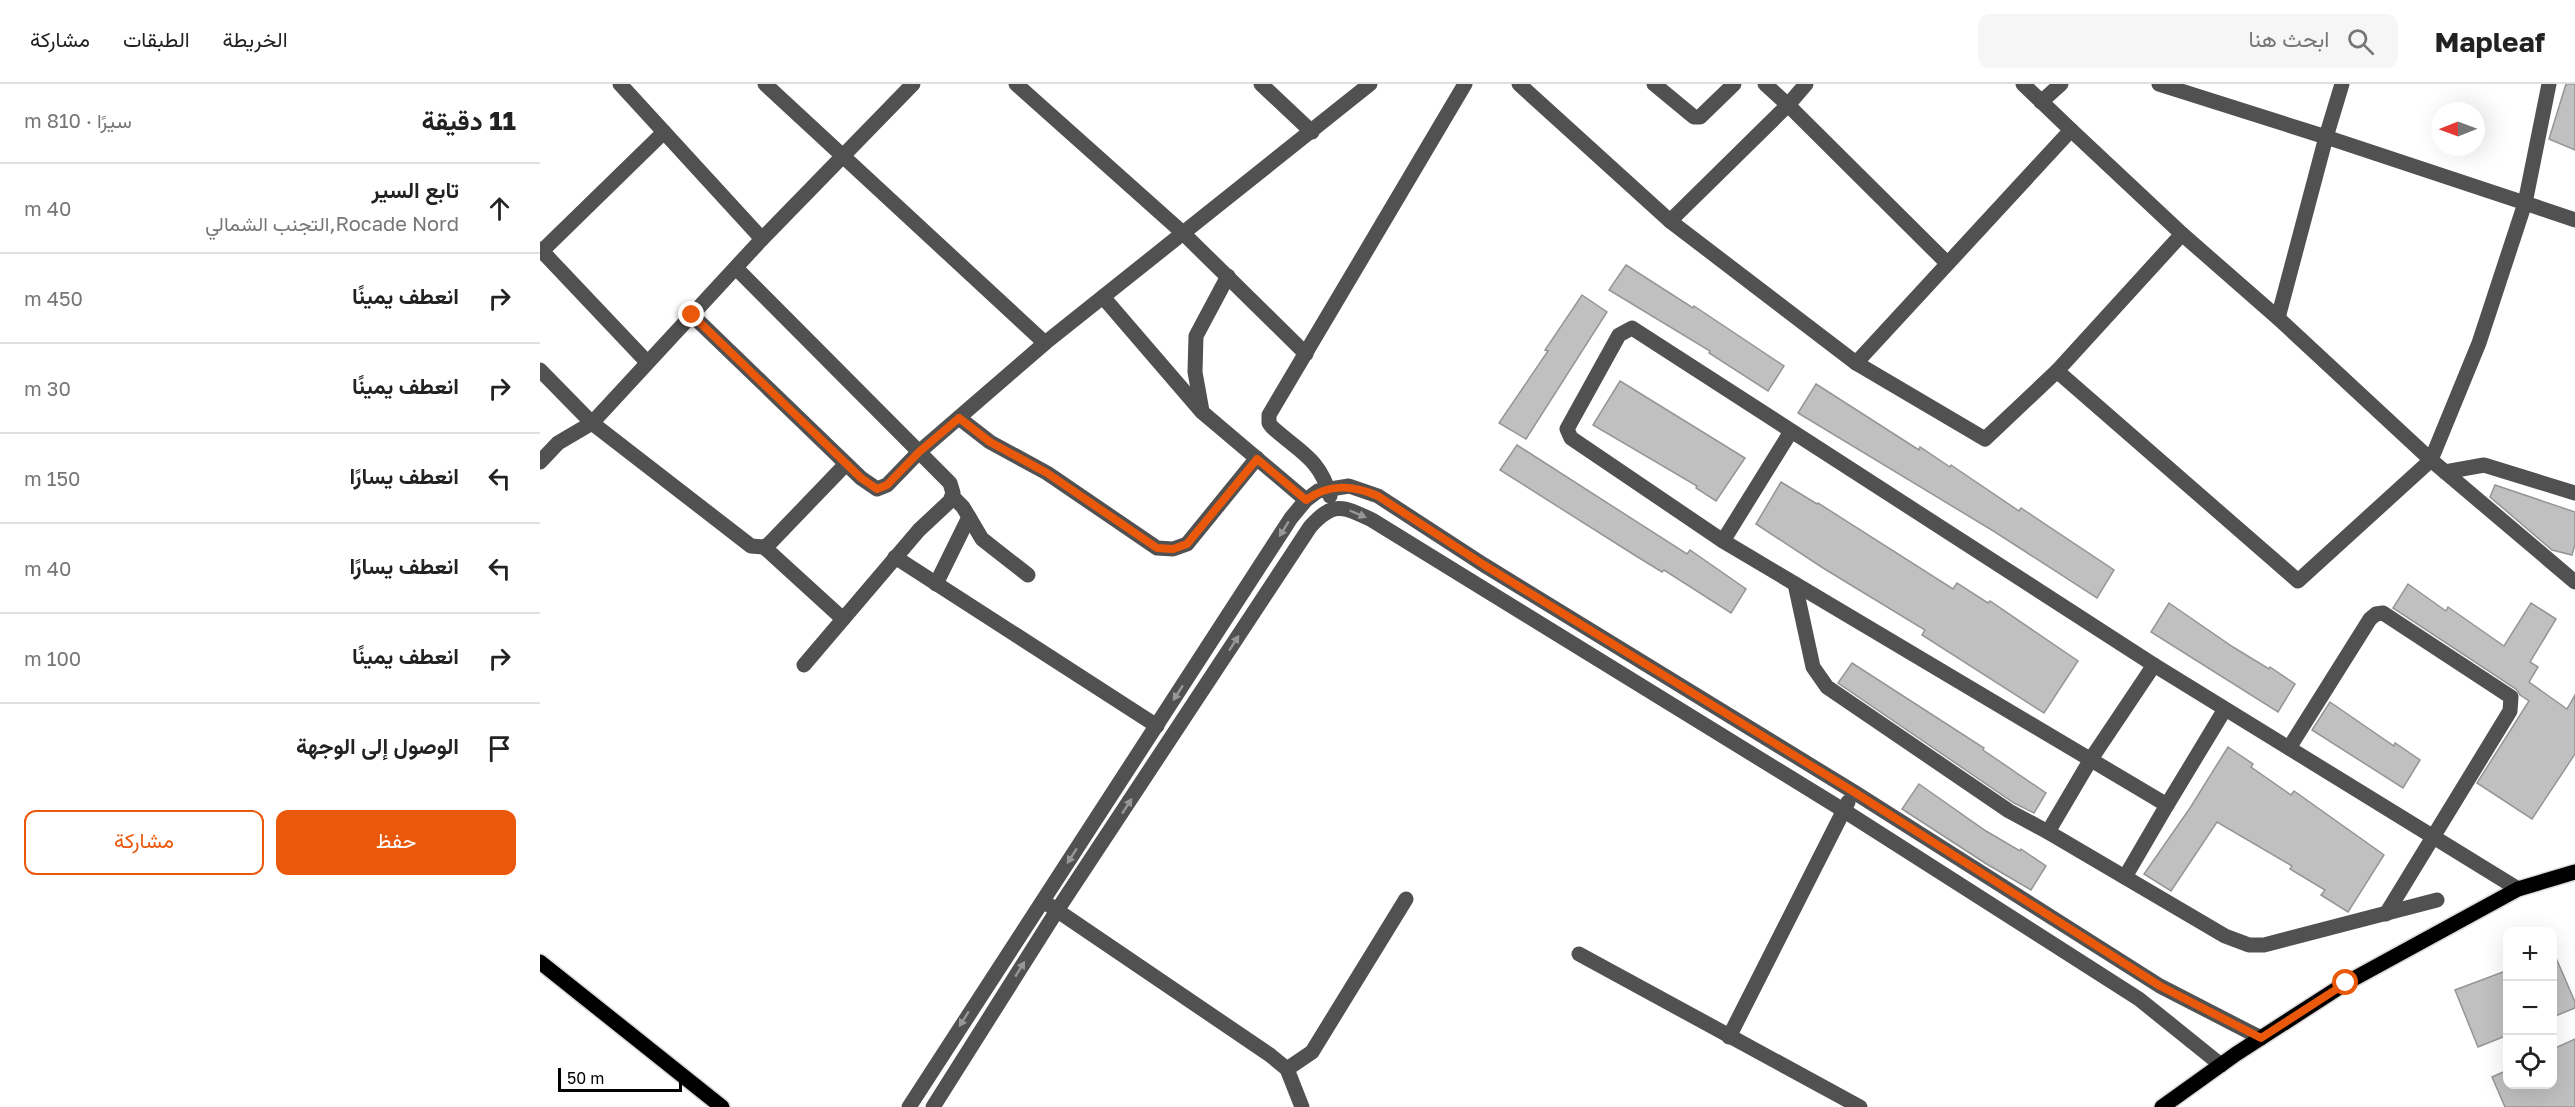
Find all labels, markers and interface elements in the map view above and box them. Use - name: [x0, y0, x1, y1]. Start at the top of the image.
- search box: [1978, 14, 2398, 68]
- text: ابحث هنا: [2248, 25, 2329, 52]
- icon: search: [2344, 25, 2377, 58]
- text: Mapleaf: [2434, 25, 2545, 58]
- text: مشاركة: [30, 26, 90, 52]
- text: الطبقات: [123, 26, 190, 52]
- text: الخريطة: [223, 26, 288, 52]
- north arrow: [2431, 102, 2485, 156]
- text: 11 دقيقة: [421, 105, 516, 136]
- text: سيرًا · 810 m: [24, 108, 132, 132]
- text: تابع السير: [371, 176, 459, 203]
- icon: ahead: [483, 192, 516, 225]
- text: 40 m: [24, 196, 71, 220]
- text: Rocade Nord,التجنب الشمالي: [205, 211, 459, 235]
- text: انعطف يمينًا: [352, 282, 459, 309]
- icon: right: [483, 282, 516, 315]
- text: 450 m: [24, 286, 83, 310]
- route end: [678, 301, 704, 327]
- text: انعطف يمينًا: [352, 372, 459, 399]
- icon: right: [483, 372, 516, 405]
- text: 30 m: [24, 376, 71, 400]
- text: انعطف يسارًا: [349, 462, 459, 489]
- icon: left: [483, 462, 516, 495]
- text: 150 m: [24, 466, 80, 490]
- one-way arrow: [1349, 510, 1367, 519]
- one-way arrow: [1278, 521, 1289, 537]
- text: انعطف يسارًا: [349, 552, 459, 579]
- icon: left: [483, 552, 516, 585]
- text: 40 m: [24, 556, 71, 580]
- one-way arrow: [1229, 635, 1240, 651]
- text: انعطف يمينًا: [352, 642, 459, 669]
- icon: right: [483, 642, 516, 675]
- text: 100 m: [24, 646, 81, 670]
- one-way arrow: [1173, 685, 1184, 701]
- text: الوصول إلى الوجهة: [296, 732, 459, 759]
- icon: arrive: [483, 732, 516, 765]
- one-way arrow: [1121, 798, 1133, 814]
- button: مشاركة: [24, 810, 264, 875]
- button: حفظ: [276, 810, 516, 875]
- one-way arrow: [1066, 848, 1077, 865]
- map controls: [2503, 927, 2557, 1089]
- button: +: [2503, 927, 2557, 981]
- one-way arrow: [1015, 961, 1026, 977]
- route start: [2332, 969, 2358, 995]
- button: −: [2503, 981, 2557, 1035]
- one-way arrow: [959, 1011, 970, 1027]
- button: locate: [2503, 1035, 2557, 1089]
- scale bar: [558, 1065, 682, 1092]
- text: 50 m: [567, 1068, 604, 1088]

